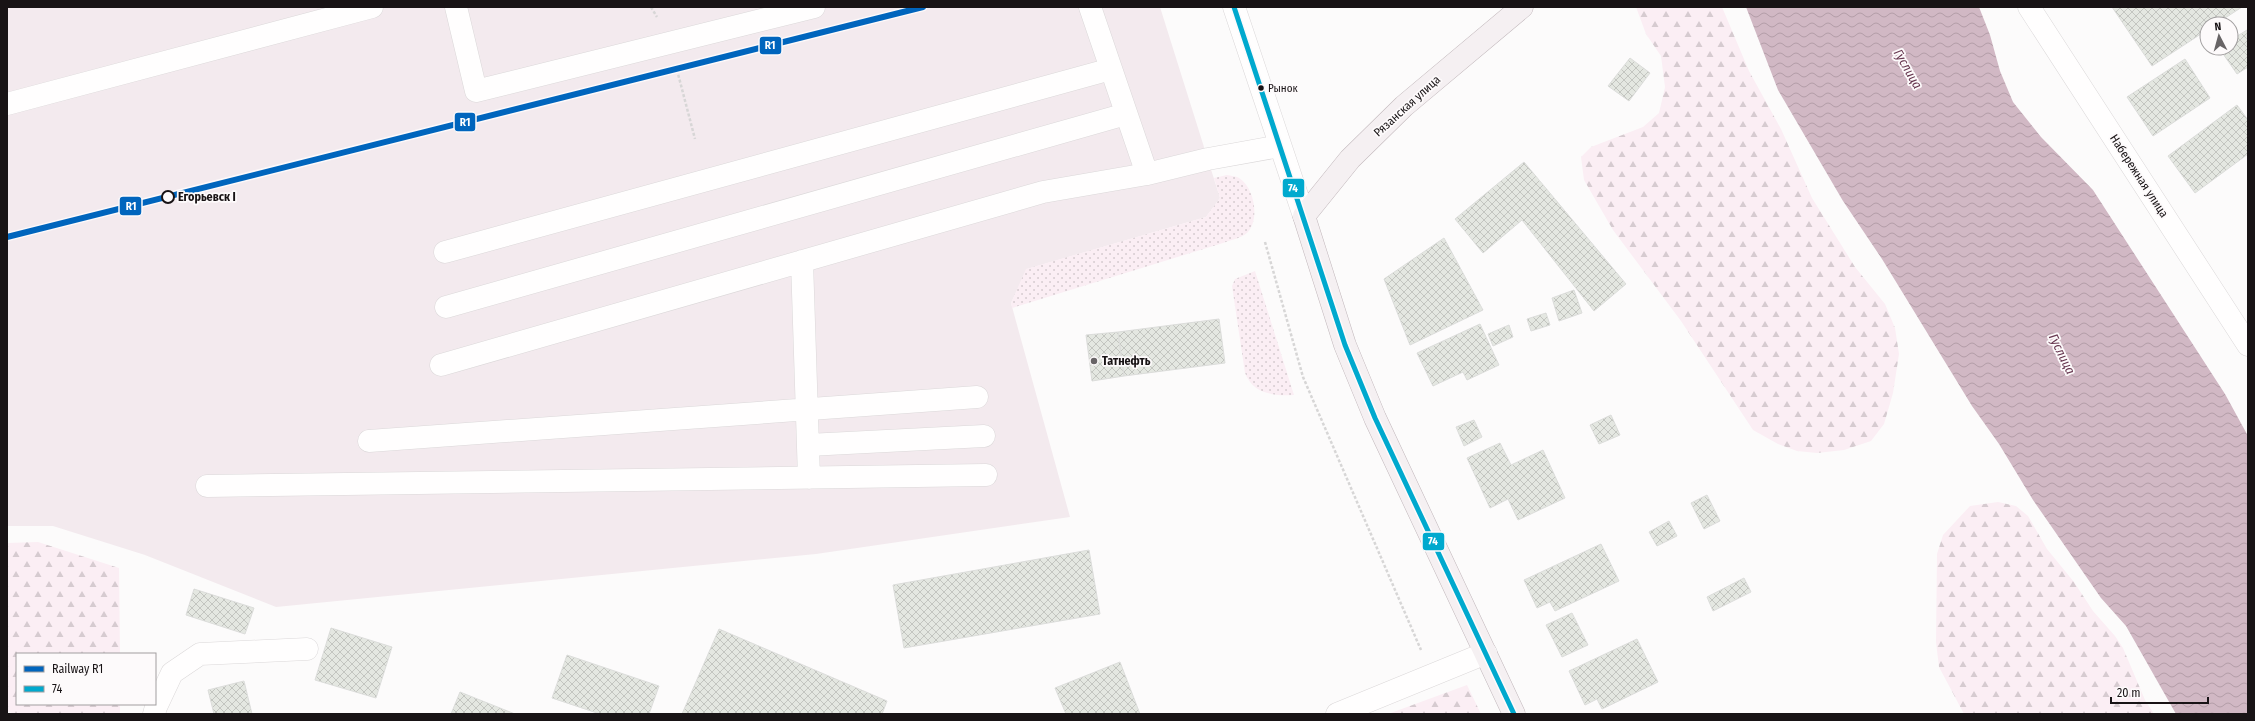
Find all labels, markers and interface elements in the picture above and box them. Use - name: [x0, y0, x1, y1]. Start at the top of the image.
- north arrow: [2199, 16, 2239, 56]
- text: N: [2214, 20, 2222, 33]
- line badge: R1: [759, 36, 782, 55]
- text: R1: [765, 39, 775, 52]
- water label: Гуслица: [1891, 47, 1925, 92]
- street label: Рязанская улица: [1371, 72, 1443, 139]
- place label: Рынок: [1268, 82, 1298, 95]
- marker: Рынок: [1256, 83, 1266, 93]
- line badge: R1: [454, 112, 476, 132]
- text: R1: [460, 116, 470, 129]
- street label: Набережная улица: [2107, 132, 2171, 220]
- line badge: 74: [1282, 178, 1305, 198]
- text: 74: [1288, 182, 1298, 195]
- marker: Егорьевск I: [161, 190, 175, 204]
- place label: Егорьевск I: [178, 190, 236, 204]
- line badge: R1: [119, 196, 142, 216]
- text: R1: [126, 200, 136, 213]
- water label: Гуслица: [2046, 331, 2078, 377]
- place label: Татнефть: [1102, 354, 1151, 368]
- marker: Татнефть: [1089, 356, 1099, 366]
- line badge: 74: [1422, 532, 1445, 551]
- text: 74: [1428, 535, 1438, 548]
- legend: [16, 653, 156, 705]
- text: Railway R1: [52, 662, 103, 676]
- scale bar: [2111, 679, 2208, 705]
- text: 74: [52, 682, 62, 696]
- text: 20 m: [2117, 686, 2141, 700]

